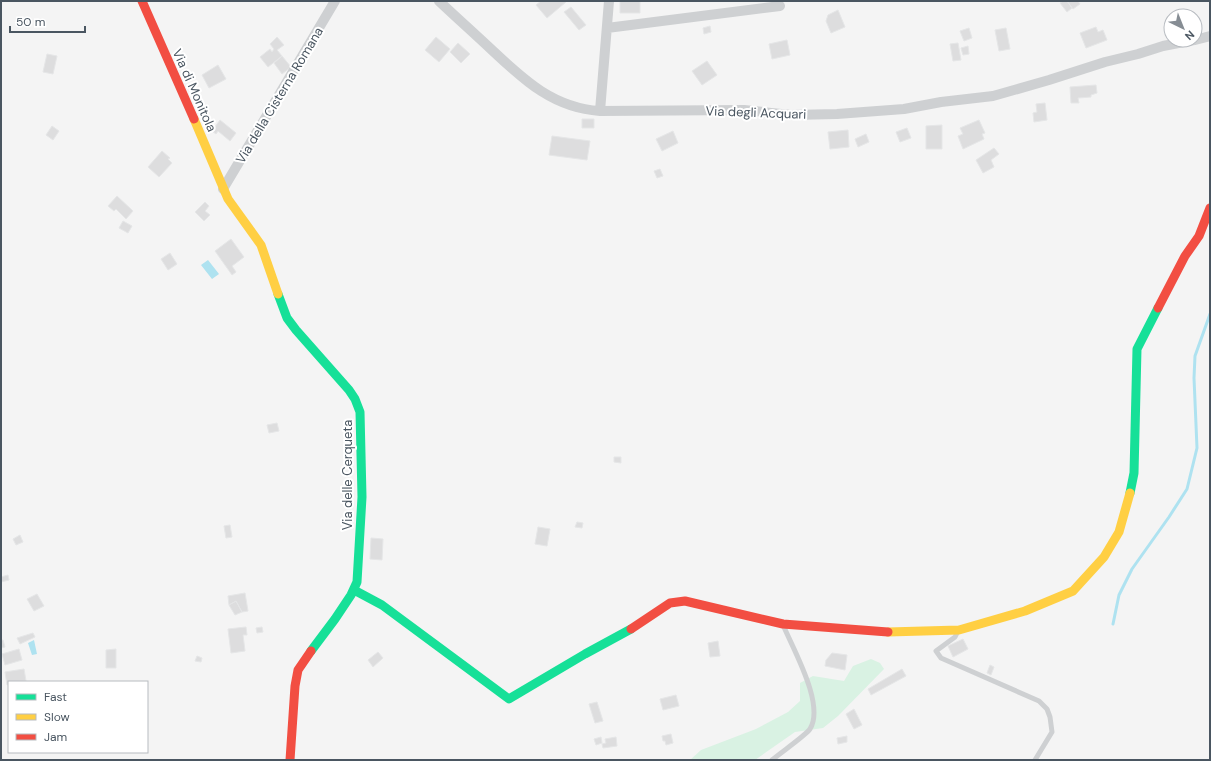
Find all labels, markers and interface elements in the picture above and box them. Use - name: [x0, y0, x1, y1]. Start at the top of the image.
- scale bar: [10, 8, 85, 34]
- north arrow: [1163, 8, 1203, 48]
- text: 50 m: [16, 14, 45, 30]
- street label: Via della Cisterna Romana: [232, 24, 327, 167]
- text: N: [1182, 27, 1198, 43]
- street label: Via di Monitola: [169, 46, 220, 134]
- street label: Via degli Acquari: [705, 102, 807, 123]
- street label: Via delle Cerqueta: [339, 420, 356, 530]
- legend: [8, 681, 148, 753]
- text: Fast: [44, 689, 67, 705]
- text: Slow: [44, 709, 70, 725]
- text: Jam: [44, 729, 67, 745]

